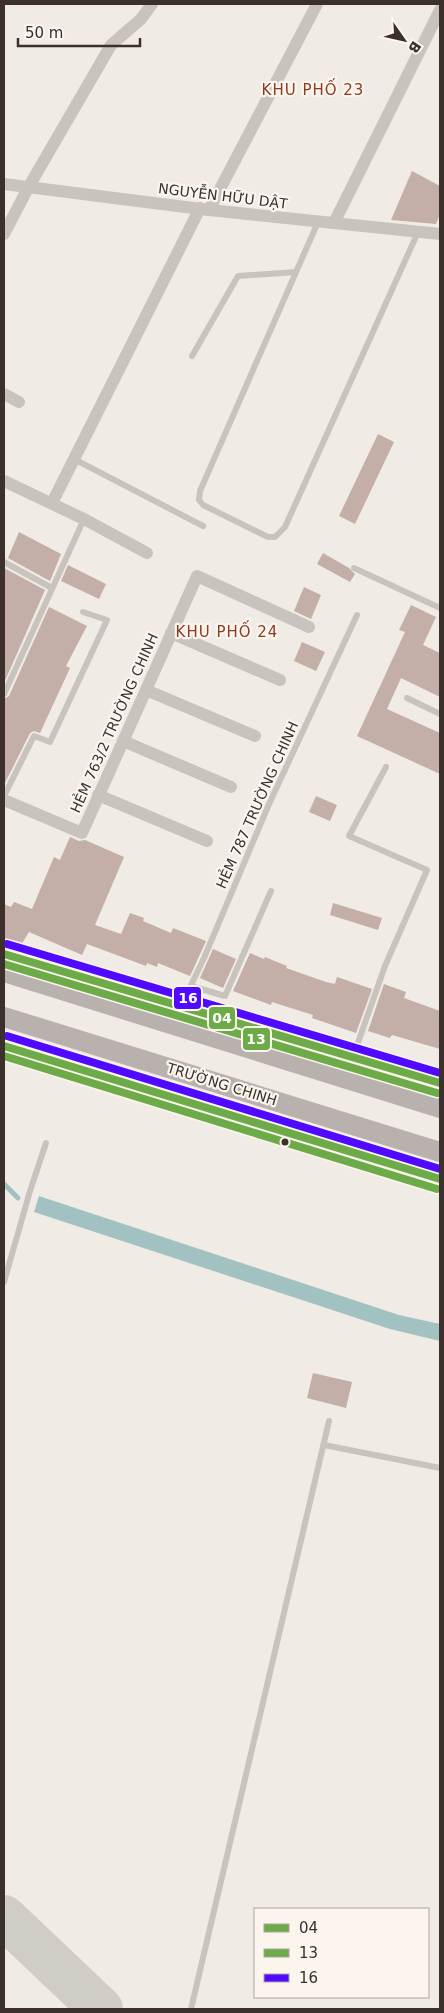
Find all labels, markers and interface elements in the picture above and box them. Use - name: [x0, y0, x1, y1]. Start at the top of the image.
- scale bar: [18, 15, 140, 47]
- north arrow: [379, 15, 429, 65]
- text: 50 m: [25, 24, 63, 42]
- text: B: [405, 38, 424, 56]
- district label: KHU PHỐ 23: [262, 78, 364, 99]
- street label: NGUYỄN HỮU DẬT: [157, 178, 289, 212]
- district label: KHU PHỐ 24: [176, 620, 278, 641]
- street label: HẺM 763/2 TRƯỜNG CHINH: [66, 630, 161, 815]
- street label: HẺM 787 TRƯỜNG CHINH: [212, 718, 301, 891]
- line badge: 16: [173, 986, 202, 1010]
- text: 16: [178, 990, 198, 1006]
- line badge: 04: [208, 1006, 236, 1030]
- text: 04: [212, 1010, 232, 1026]
- line badge: 13: [242, 1027, 271, 1051]
- text: 13: [246, 1031, 266, 1047]
- street label: TRƯỜNG CHINH: [164, 1058, 279, 1108]
- unlabelled marker: [280, 1137, 290, 1147]
- legend: [254, 1908, 429, 1998]
- text: 04: [299, 1919, 318, 1937]
- text: 13: [299, 1944, 318, 1962]
- text: 16: [299, 1969, 318, 1987]

